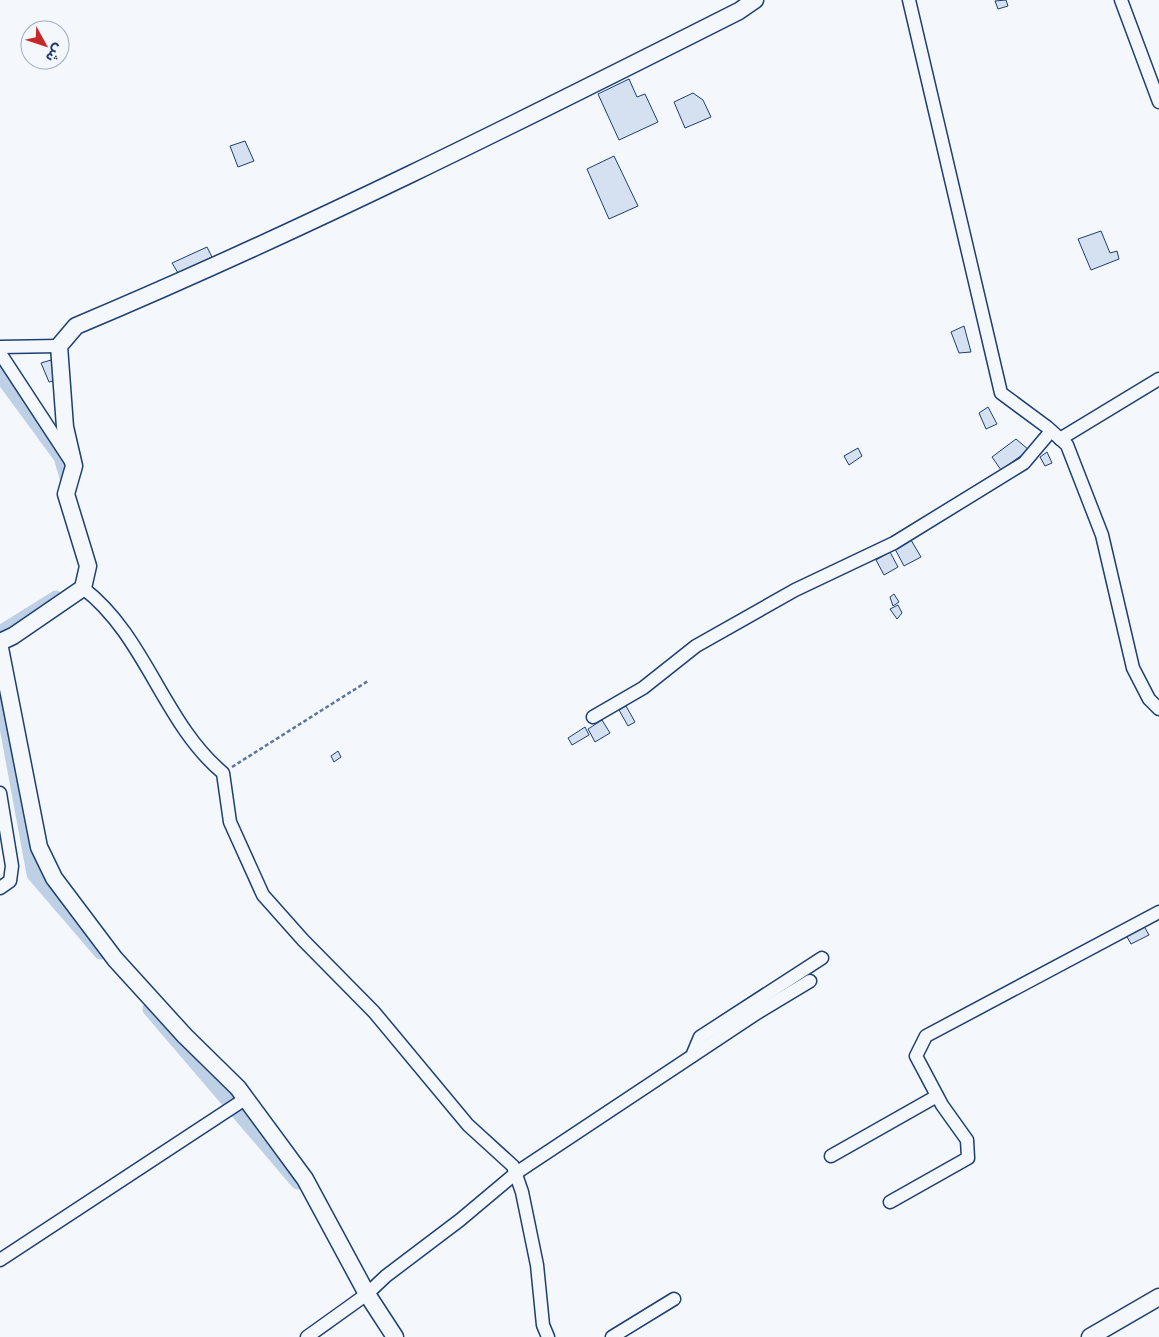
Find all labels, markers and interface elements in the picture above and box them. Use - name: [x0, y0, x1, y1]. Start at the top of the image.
- north arrow: [20, 20, 70, 70]
- text: ش: [42, 40, 68, 66]

